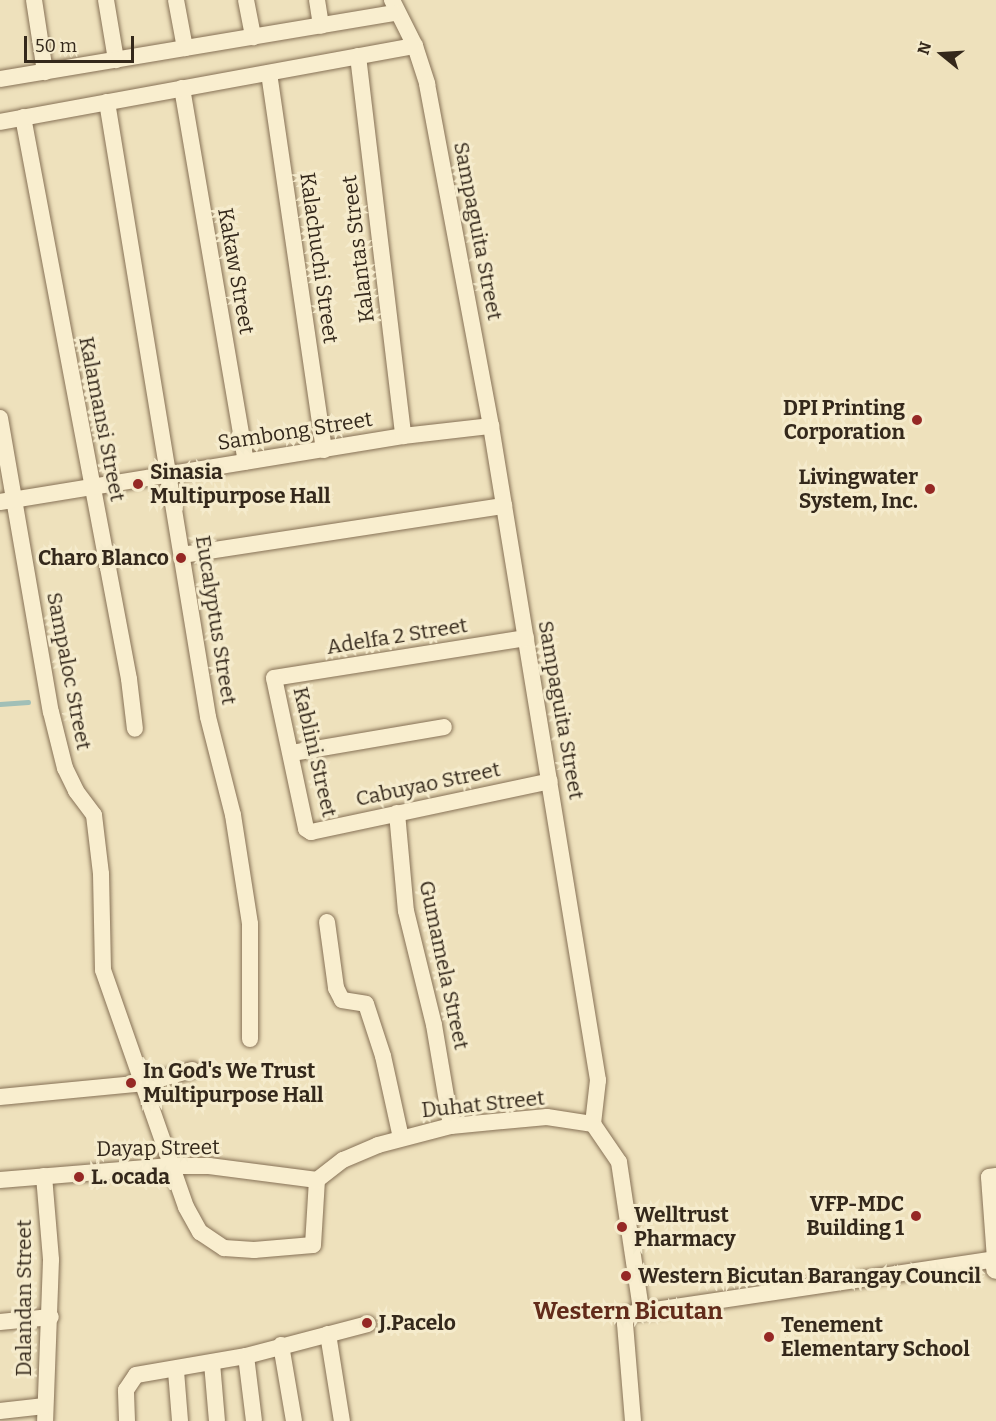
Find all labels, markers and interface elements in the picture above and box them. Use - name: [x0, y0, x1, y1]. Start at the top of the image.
- scale bar: [27, 24, 136, 62]
- north arrow: [912, 24, 972, 84]
- text: 50 m: [35, 35, 77, 57]
- text: N: [913, 39, 935, 57]
- street label: Sampaguita Street: [448, 140, 508, 322]
- street label: Kalachuchi Street: [295, 171, 343, 345]
- street label: Kalantas Street: [336, 174, 380, 324]
- street label: Kakaw Street: [212, 206, 260, 336]
- street label: Kalamansi Street: [74, 334, 130, 504]
- place label: DPI Printing Corporation: [783, 395, 905, 445]
- street label: Sambong Street: [216, 406, 374, 456]
- marker: DPI Printing Corporation: [910, 413, 924, 427]
- place label: Sinasia Multipurpose Hall: [150, 459, 330, 509]
- place label: Livingwater System, Inc.: [798, 464, 918, 514]
- marker: Sinasia Multipurpose Hall: [131, 477, 145, 491]
- marker: Livingwater System, Inc.: [923, 482, 937, 496]
- street label: Eucalyptus Street: [190, 534, 242, 706]
- place label: Charo Blanco: [38, 545, 169, 571]
- marker: Charo Blanco: [174, 551, 188, 565]
- street label: Sampaloc Street: [41, 590, 97, 752]
- street label: Adelfa 2 Street: [325, 612, 469, 660]
- street label: Sampaguita Street: [533, 619, 589, 801]
- street label: Kablini Street: [288, 684, 342, 820]
- street label: Cabuyao Street: [353, 756, 503, 812]
- street label: Gumamela Street: [414, 878, 474, 1052]
- place label: In God's We Trust Multipurpose Hall: [143, 1058, 323, 1108]
- marker: In God's We Trust Multipurpose Hall: [124, 1076, 138, 1090]
- street label: Duhat Street: [420, 1085, 546, 1123]
- street label: Dayap Street: [96, 1134, 220, 1162]
- place label: L. ocada: [91, 1164, 170, 1190]
- marker: L. ocada: [72, 1170, 86, 1184]
- place label: VFP-MDC Building 1: [806, 1191, 904, 1241]
- place label: Welltrust Pharmacy: [634, 1202, 736, 1252]
- marker: VFP-MDC Building 1: [909, 1209, 923, 1223]
- street label: Dalandan Street: [11, 1219, 37, 1377]
- marker: Welltrust Pharmacy: [615, 1220, 629, 1234]
- place label: Western Bicutan Barangay Council: [638, 1263, 981, 1289]
- marker: Western Bicutan Barangay Council: [619, 1269, 633, 1283]
- district label: Western Bicutan: [533, 1298, 723, 1326]
- place label: J.Pacelo: [379, 1310, 456, 1336]
- place label: Tenement Elementary School: [781, 1312, 970, 1362]
- marker: J.Pacelo: [360, 1316, 374, 1330]
- marker: Tenement Elementary School: [762, 1330, 776, 1344]

